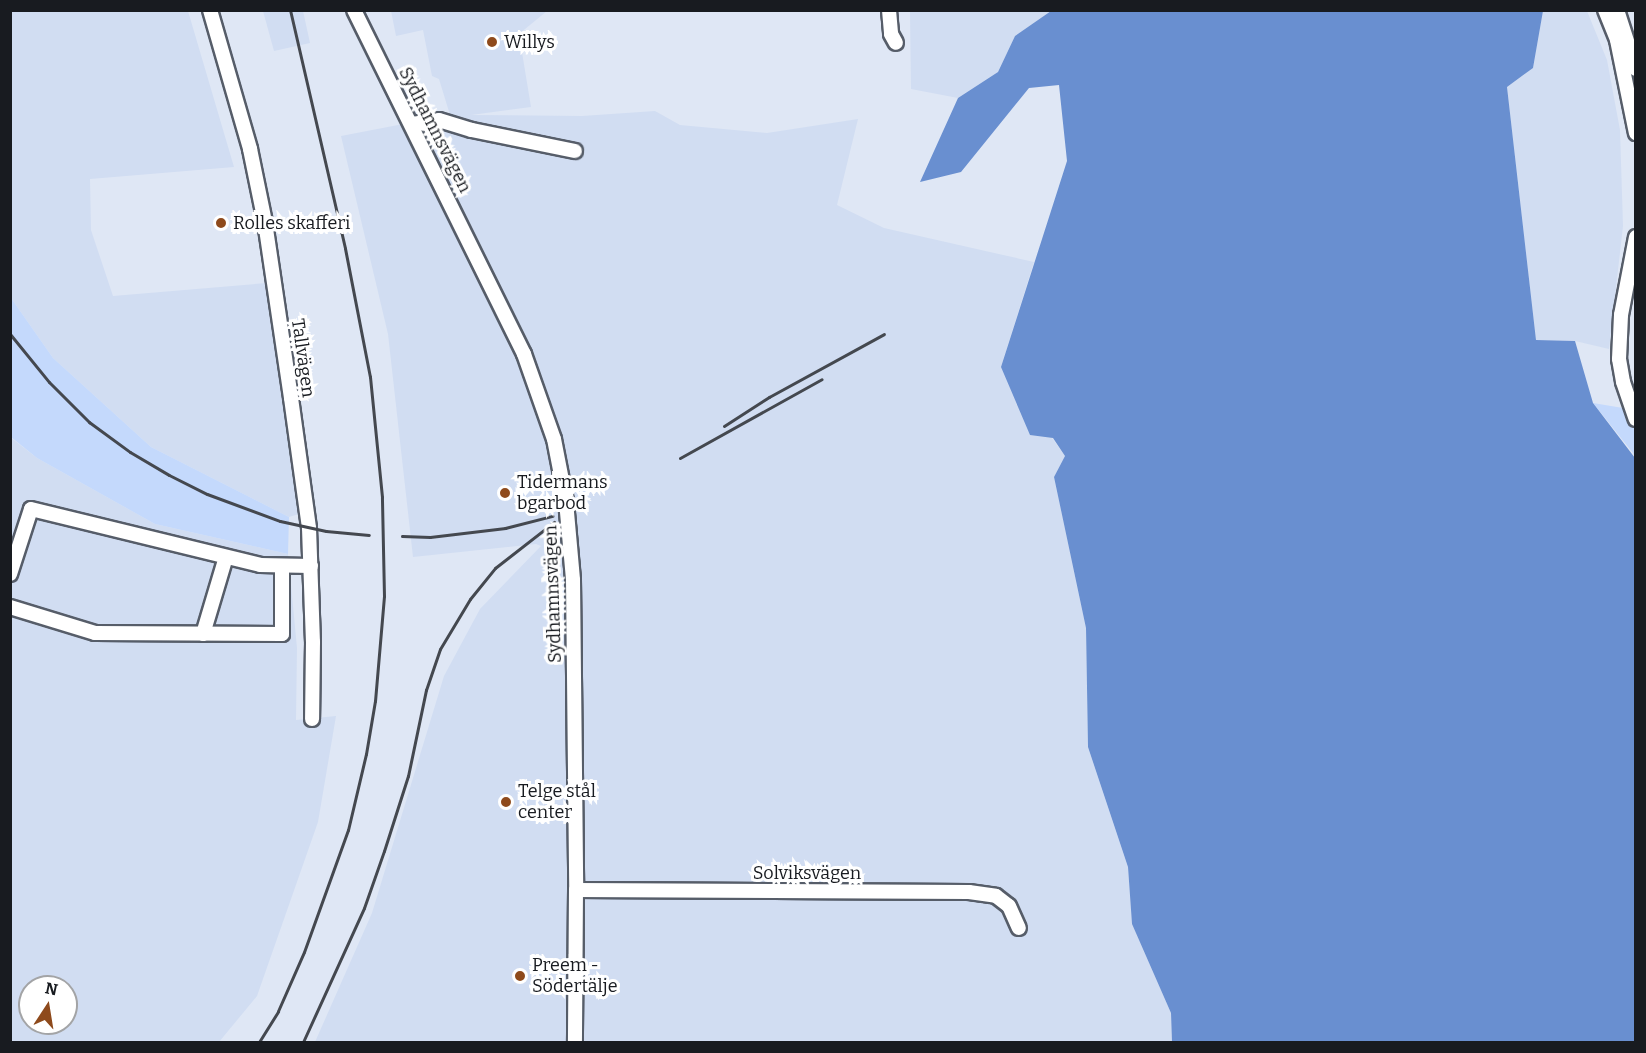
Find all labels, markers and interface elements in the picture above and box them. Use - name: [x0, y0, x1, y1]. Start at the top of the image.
- place label: Willys: [504, 31, 555, 53]
- marker: Willys: [485, 35, 499, 49]
- street label: Sydhamnsvägen: [394, 64, 476, 196]
- place label: Rolles skafferi: [233, 212, 350, 234]
- marker: Rolles skafferi: [214, 216, 228, 230]
- street label: Tallvägen: [287, 317, 319, 399]
- place label: Tidermans bgarbod: [517, 472, 608, 514]
- marker: Tidermans bgarbod: [498, 486, 512, 500]
- street label: Sydhamnsvägen: [540, 525, 566, 663]
- place label: Telge stål center: [518, 781, 596, 824]
- marker: Telge stål center: [499, 795, 513, 809]
- street label: Solviksvägen: [753, 862, 861, 884]
- place label: Preem - Södertälje: [532, 955, 618, 998]
- marker: Preem - Södertälje: [513, 969, 527, 983]
- north arrow: [18, 975, 78, 1035]
- text: N: [43, 978, 59, 999]

